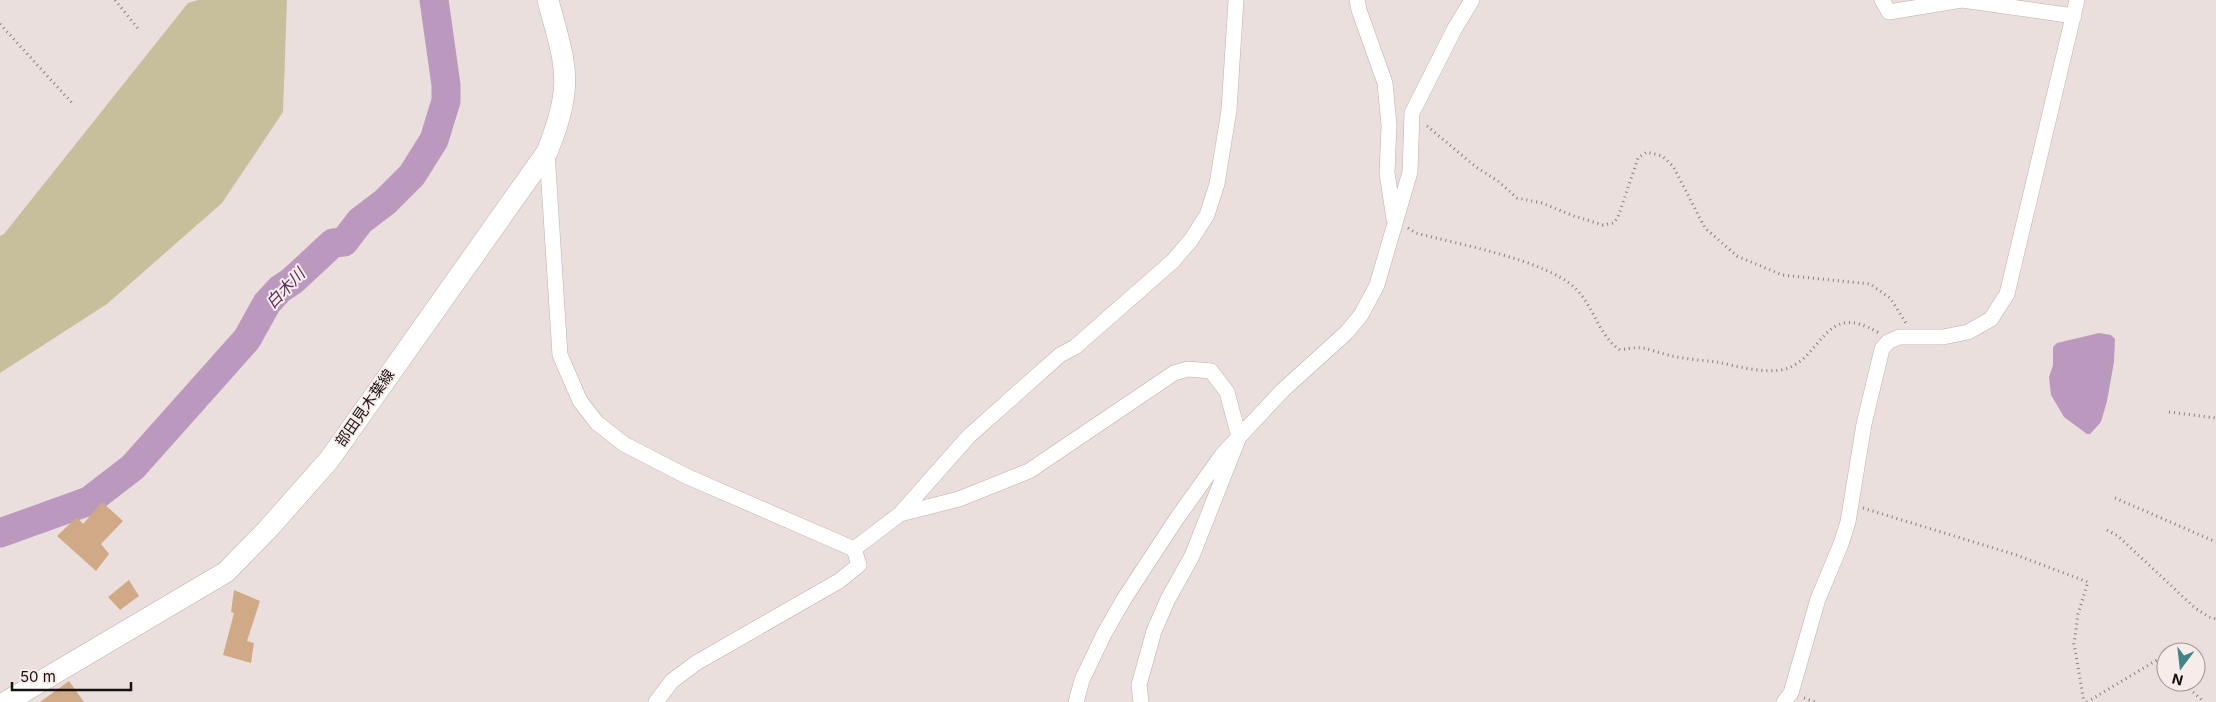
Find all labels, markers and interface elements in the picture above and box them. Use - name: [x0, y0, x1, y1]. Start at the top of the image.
- water label: 白木川: [261, 262, 310, 312]
- street label: 部田見木葉線: [331, 365, 398, 450]
- north arrow: [2156, 642, 2206, 692]
- scale bar: [12, 660, 131, 692]
- text: 50 m: [20, 667, 56, 686]
- text: N: [2170, 670, 2185, 690]

